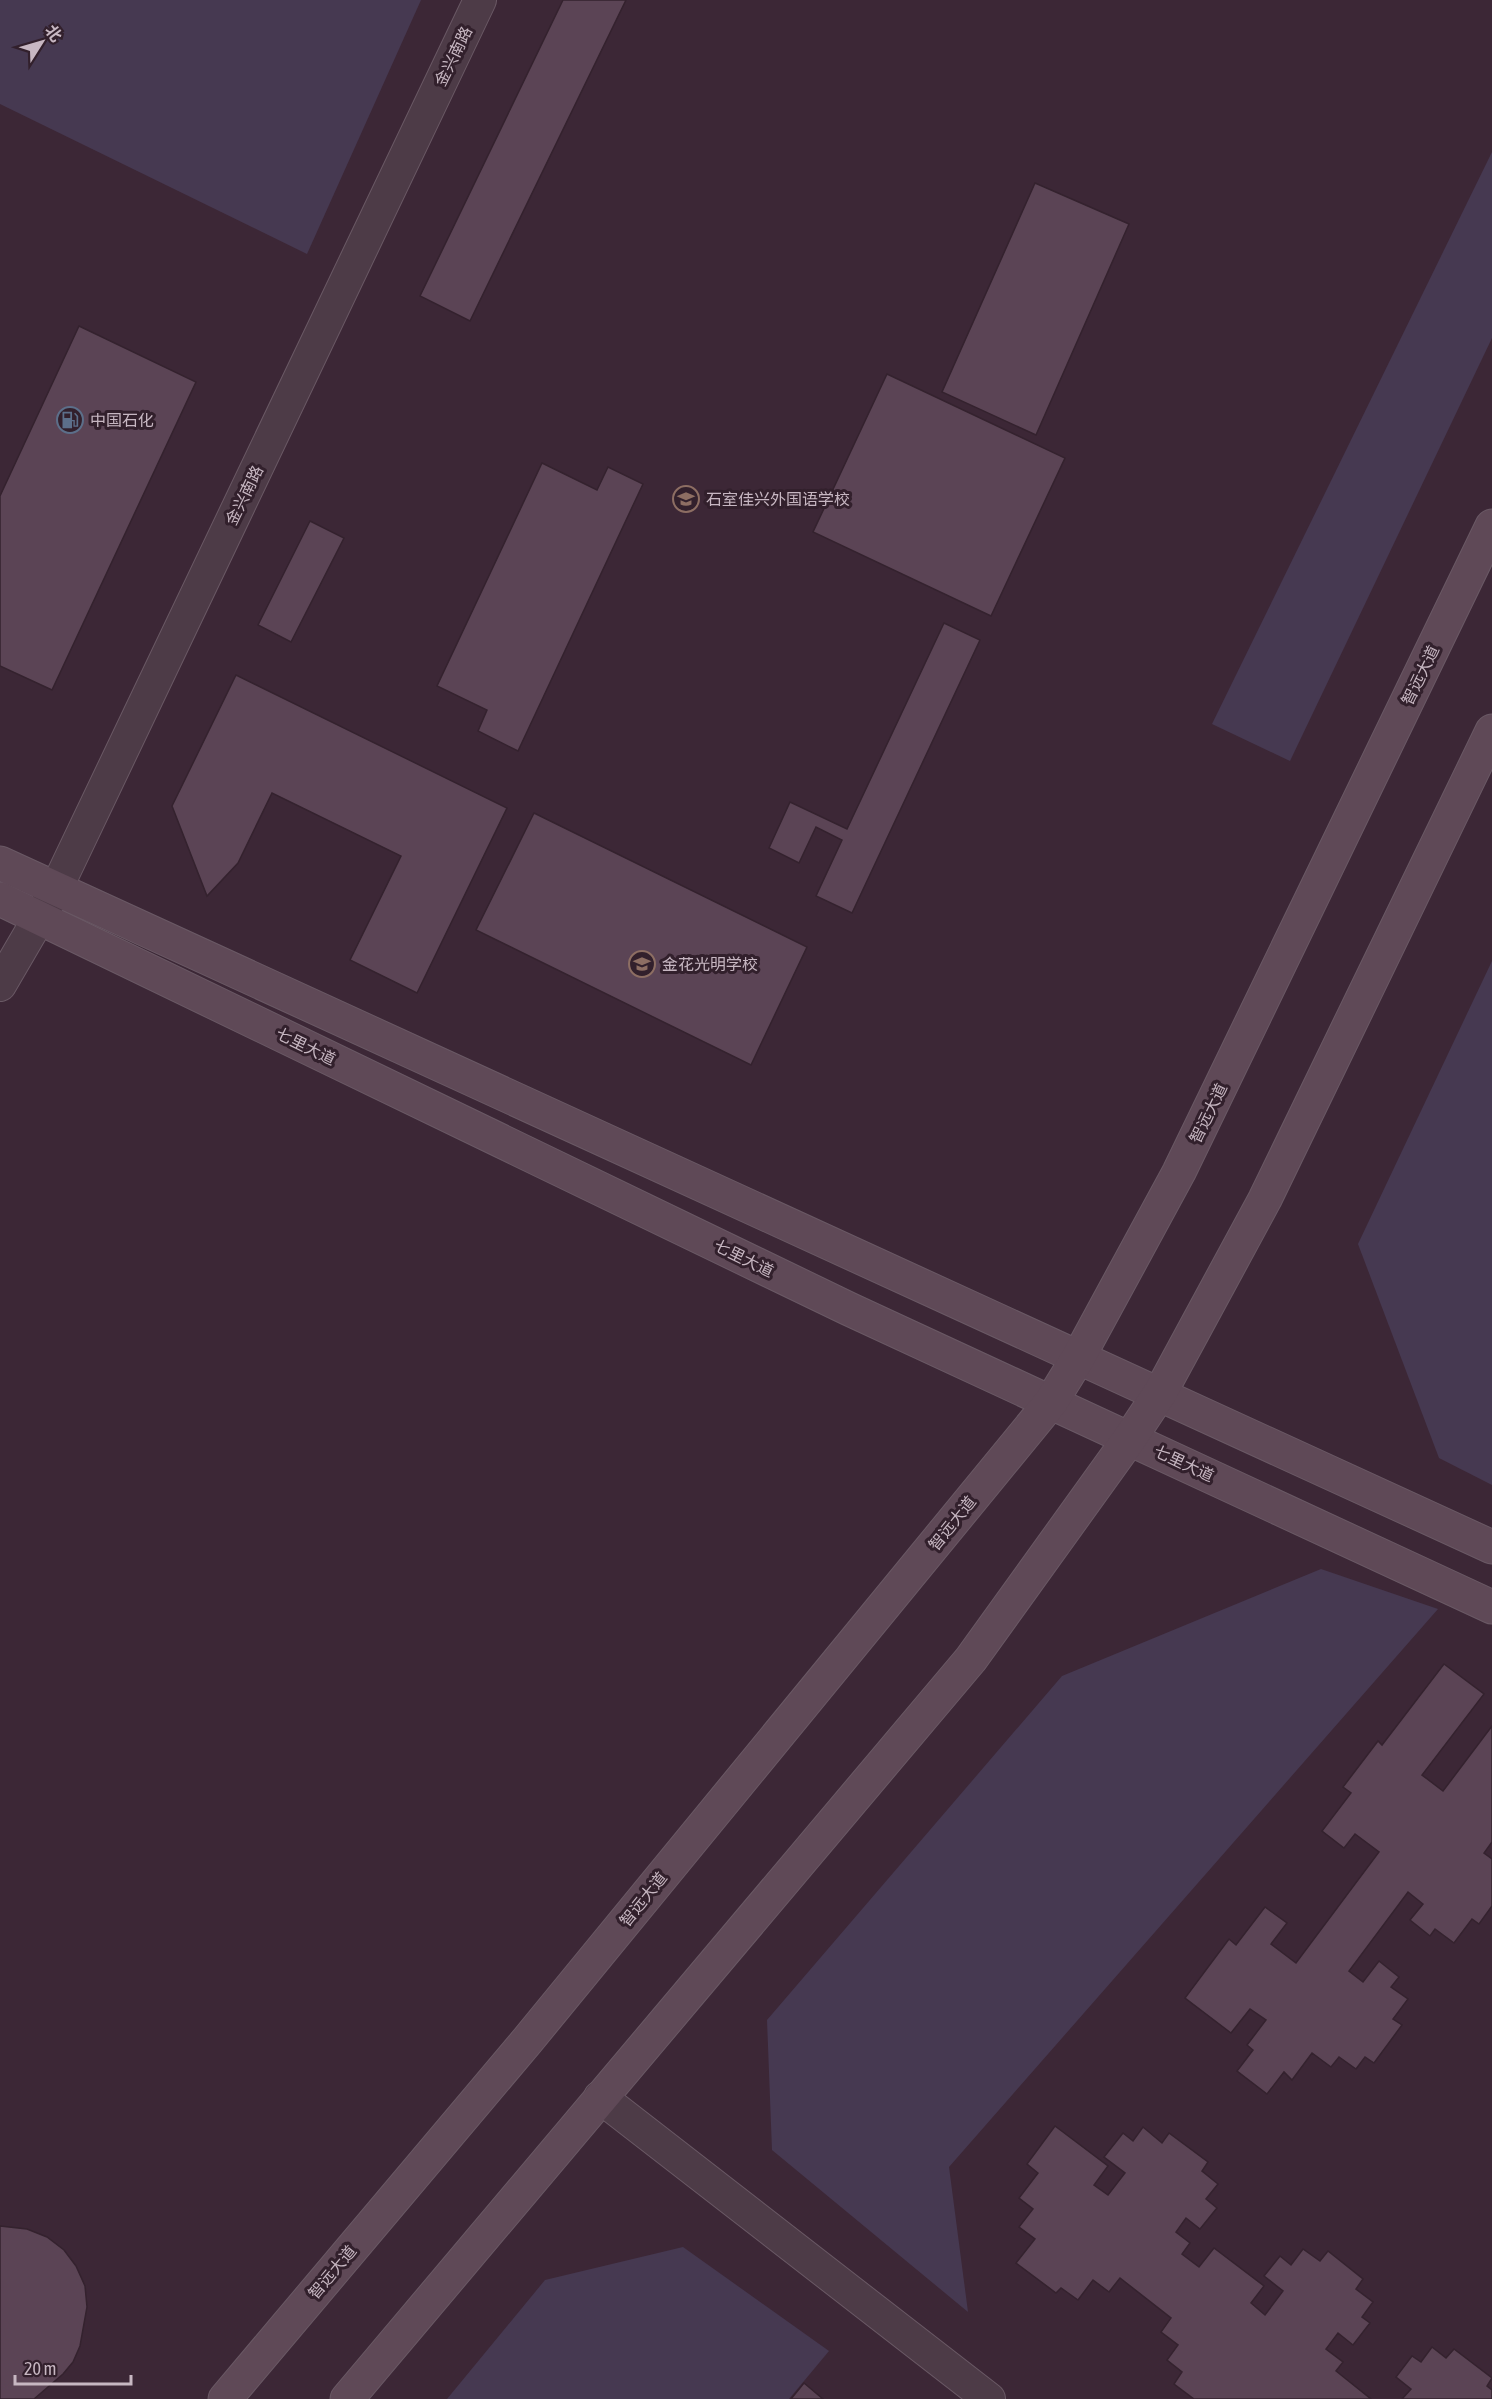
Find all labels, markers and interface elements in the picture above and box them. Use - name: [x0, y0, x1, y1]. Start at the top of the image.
- north arrow: [12, 12, 72, 72]
- text: 北: [42, 21, 66, 45]
- street label: 金兴南路: [431, 23, 475, 89]
- fuel station icon: 中国石化: [55, 405, 85, 435]
- place label: 中国石化: [90, 411, 154, 429]
- street label: 金兴南路: [222, 462, 266, 528]
- school or university icon: 石室佳兴外国语学校: [671, 484, 701, 514]
- place label: 石室佳兴外国语学校: [706, 490, 850, 508]
- street label: 智远大道: [1398, 642, 1442, 708]
- school or university icon: 金花光明学校: [627, 949, 657, 979]
- place label: 金花光明学校: [662, 955, 758, 973]
- street label: 七里大道: [273, 1024, 339, 1068]
- street label: 智远大道: [1186, 1080, 1230, 1146]
- street label: 七里大道: [711, 1236, 777, 1280]
- street label: 七里大道: [1151, 1441, 1217, 1485]
- street label: 智远大道: [925, 1492, 979, 1554]
- street label: 智远大道: [616, 1868, 670, 1930]
- street label: 智远大道: [305, 2242, 359, 2302]
- scale bar: [15, 2348, 130, 2386]
- text: 20 m: [24, 2358, 56, 2379]

